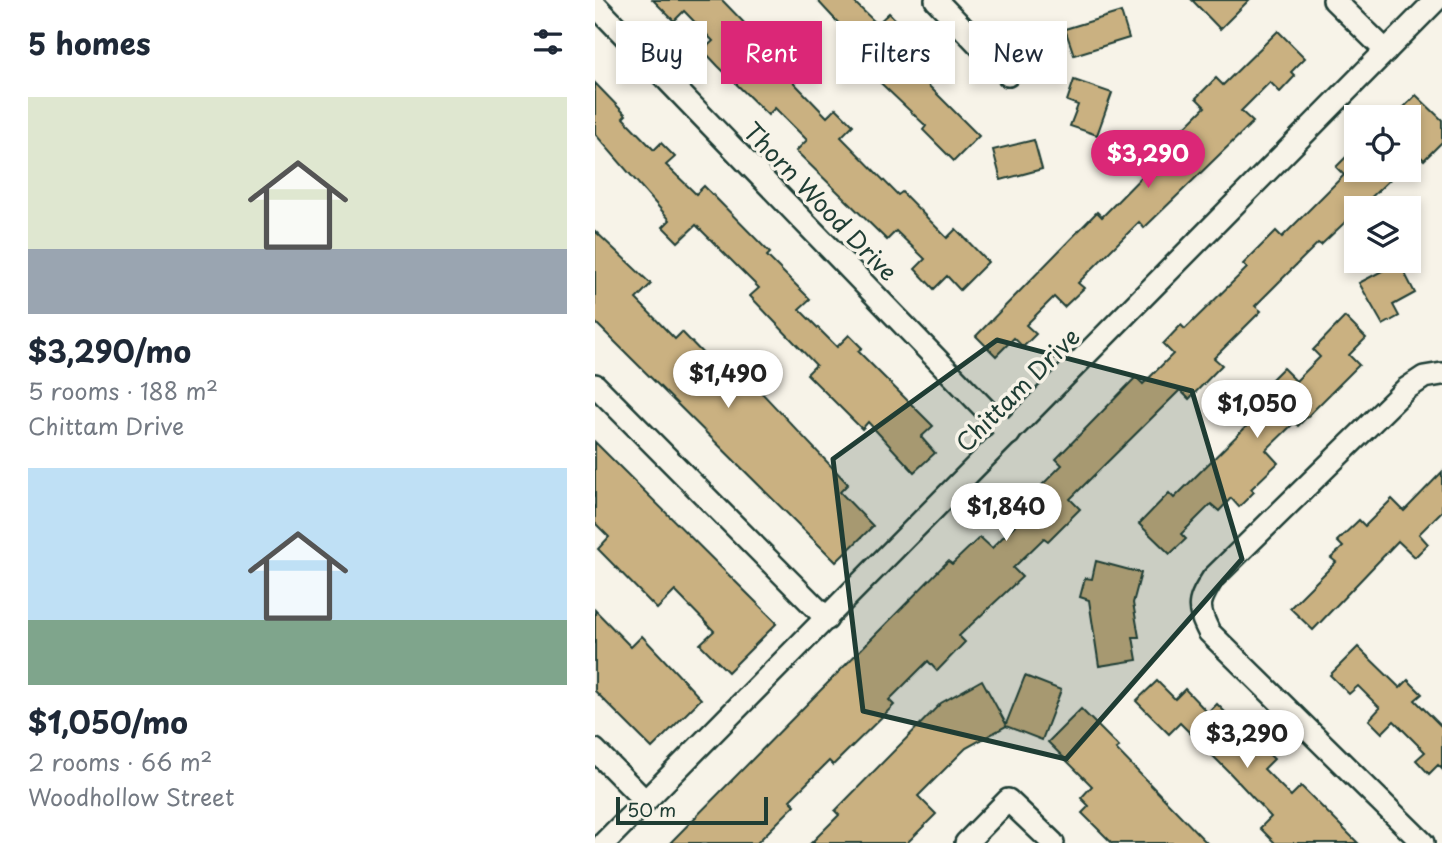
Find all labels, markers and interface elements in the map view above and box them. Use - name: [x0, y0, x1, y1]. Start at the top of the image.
- text: 5 homes: [28, 20, 151, 65]
- chip: Buy: [616, 21, 707, 84]
- chip: Rent: [721, 21, 822, 84]
- chip: Filters: [836, 21, 955, 84]
- chip: New: [969, 21, 1067, 84]
- icon: filters: [529, 23, 567, 61]
- map controls: [1344, 105, 1421, 273]
- button: locate: [1344, 105, 1421, 182]
- street label: Thorn Wood Drive: [736, 113, 906, 289]
- pin: $3,290: [1091, 130, 1205, 190]
- text: $3,290: [1107, 135, 1189, 170]
- icon: home: [235, 142, 361, 268]
- button: layers: [1344, 196, 1421, 273]
- street label: Chittam Drive: [947, 319, 1087, 459]
- text: $3,290/mo: [28, 328, 191, 373]
- pin: $1,490: [671, 350, 785, 410]
- text: $1,490: [689, 355, 767, 390]
- text: 5 rooms · 188 m²: [28, 373, 218, 408]
- pin: $1,050: [1200, 380, 1314, 440]
- text: $1,050: [1217, 385, 1297, 420]
- text: Chittam Drive: [28, 408, 184, 443]
- pin: $1,840: [949, 484, 1063, 543]
- text: $1,840: [967, 488, 1045, 523]
- icon: home: [235, 513, 361, 639]
- text: $1,050/mo: [28, 699, 188, 744]
- pin: $3,290: [1190, 710, 1304, 770]
- text: $3,290: [1206, 715, 1288, 750]
- text: 2 rooms · 66 m²: [28, 744, 212, 779]
- text: Woodhollow Street: [28, 779, 234, 814]
- scale bar: [616, 794, 768, 826]
- text: 50 m: [627, 795, 676, 823]

